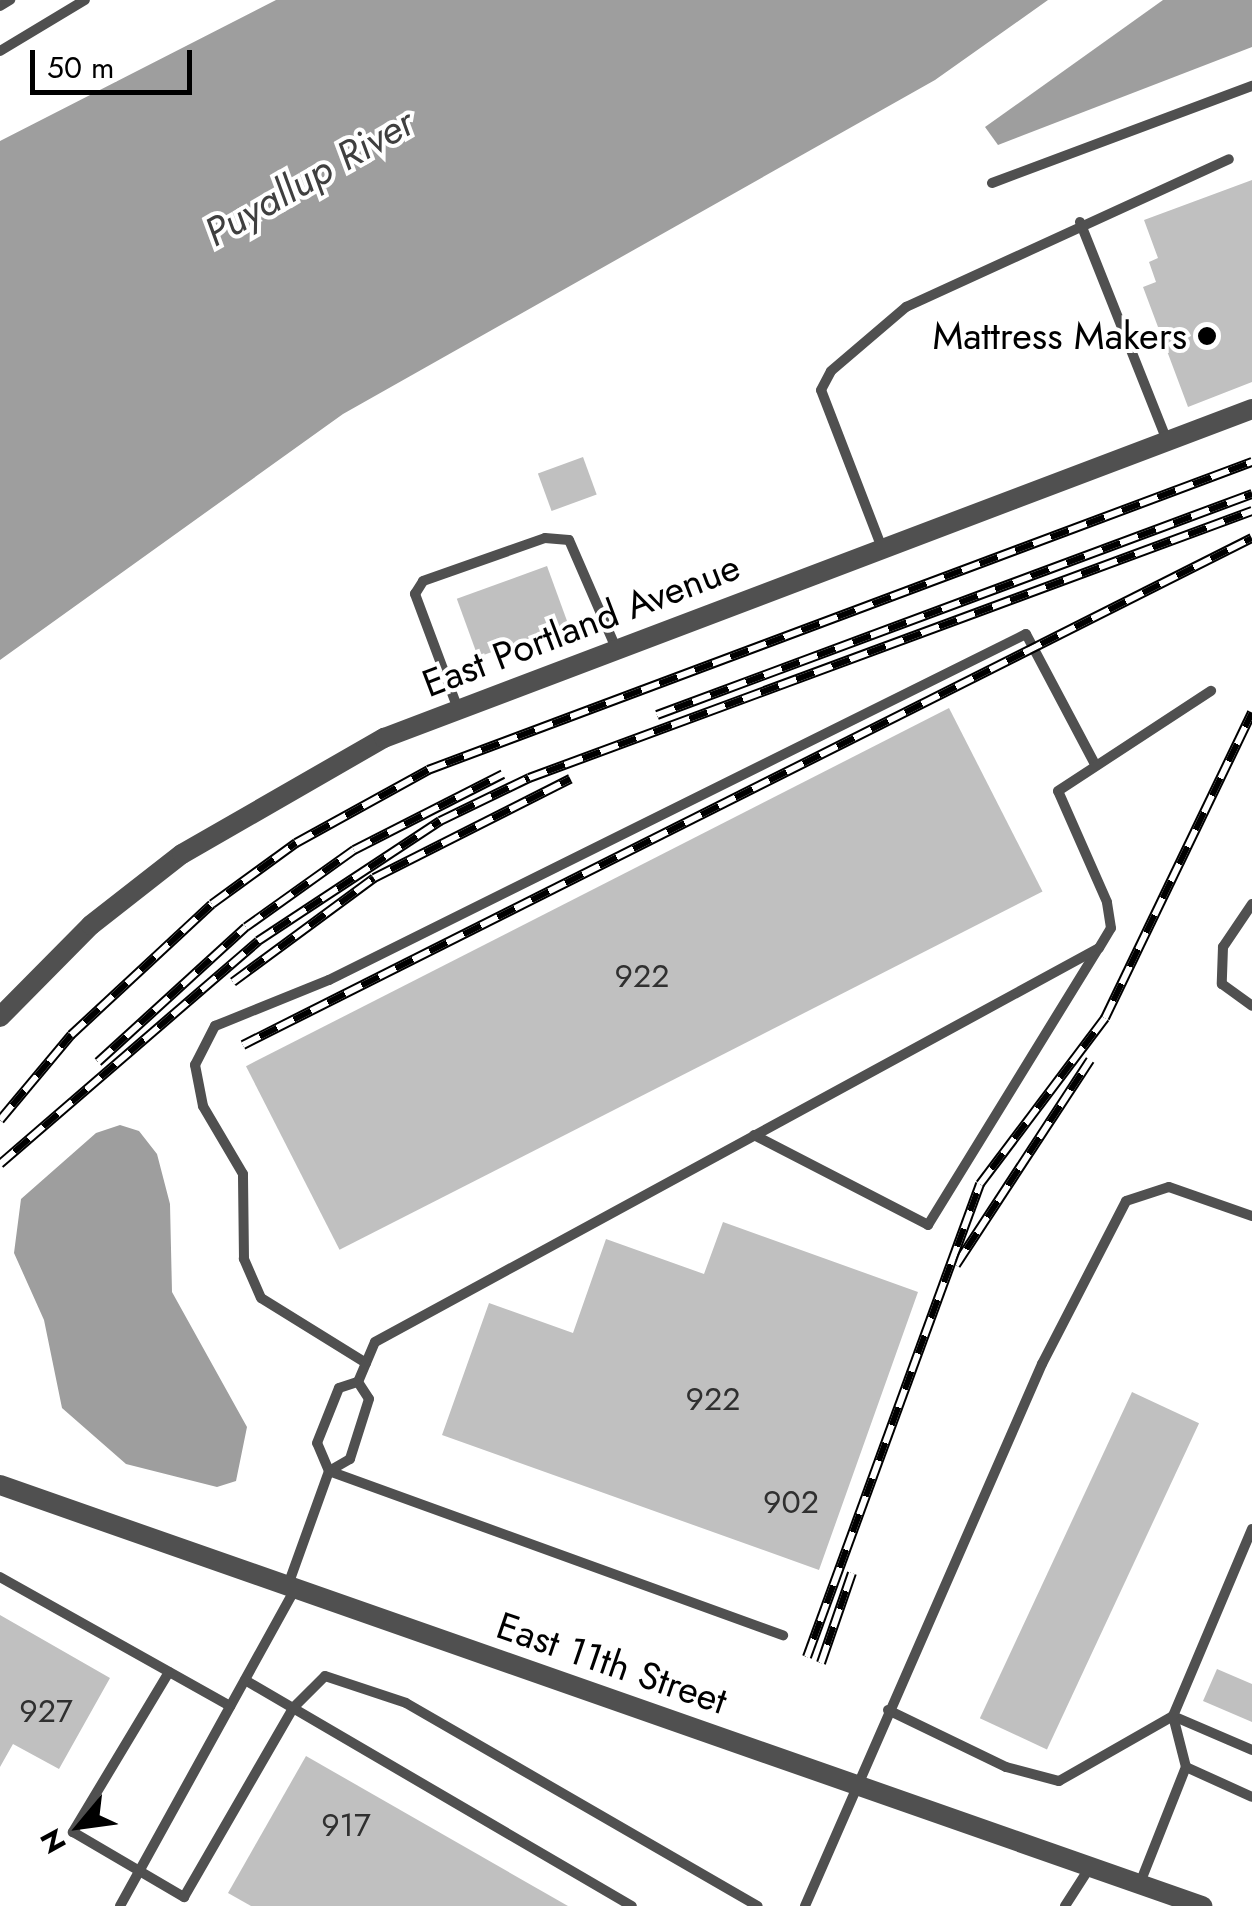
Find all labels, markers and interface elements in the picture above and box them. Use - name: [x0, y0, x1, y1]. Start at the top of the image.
- scale bar: [35, 30, 198, 92]
- text: 50 m: [47, 46, 114, 89]
- water label: Puyallup River: [196, 98, 422, 256]
- place label: Mattress Makers: [933, 313, 1187, 359]
- marker: Mattress Makers: [1196, 325, 1218, 347]
- street label: East Portland Avenue: [416, 544, 746, 706]
- house number: 922: [615, 957, 669, 995]
- house number: 922: [686, 1380, 740, 1418]
- house number: 902: [763, 1483, 819, 1521]
- street label: East 11th Street: [491, 1602, 733, 1724]
- house number: 927: [19, 1692, 73, 1730]
- north arrow: [30, 1776, 130, 1876]
- house number: 917: [321, 1806, 371, 1844]
- text: N: [30, 1821, 77, 1860]

